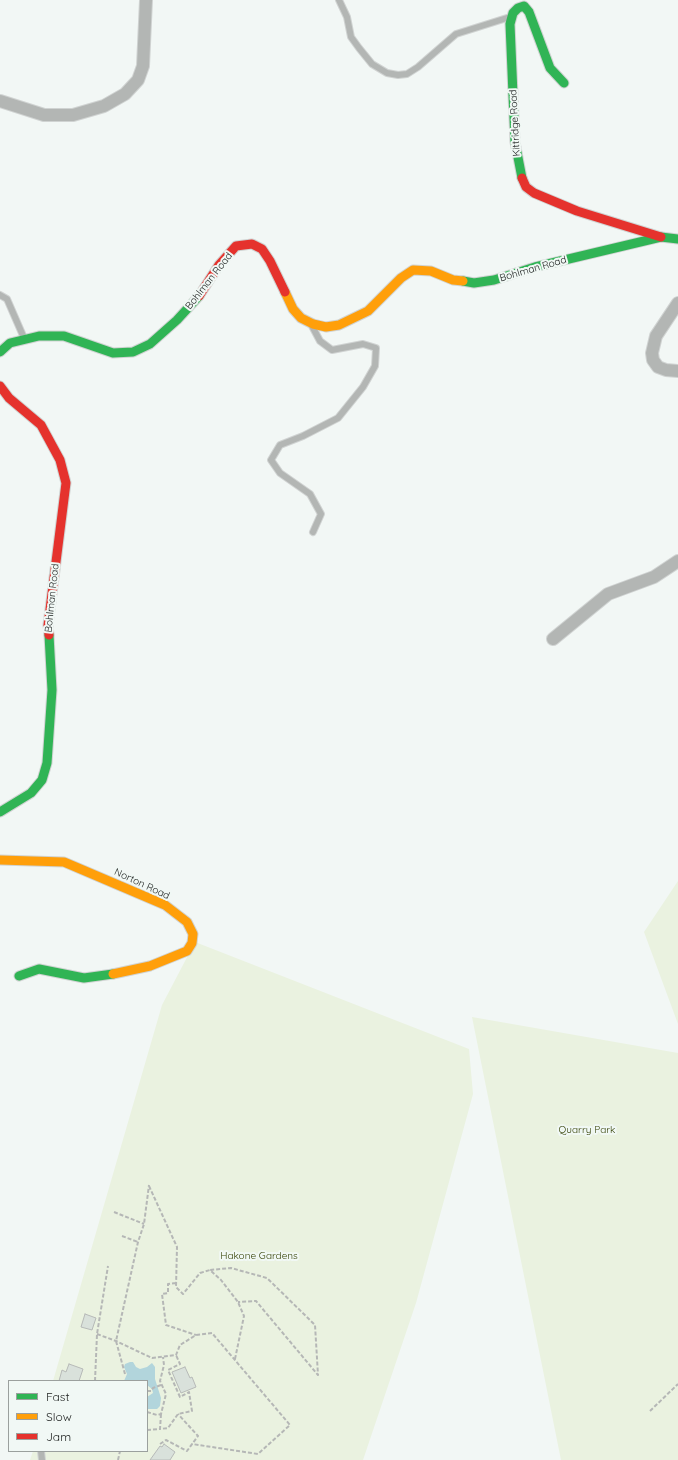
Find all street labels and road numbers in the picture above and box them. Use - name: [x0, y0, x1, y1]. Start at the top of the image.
- street label: Kittridge Road: [507, 89, 523, 157]
- street label: Bohlman Road: [183, 250, 235, 312]
- street label: Bohlman Road: [498, 254, 568, 284]
- street label: Bohlman Road: [42, 563, 62, 633]
- street label: Norton Road: [112, 866, 172, 902]

